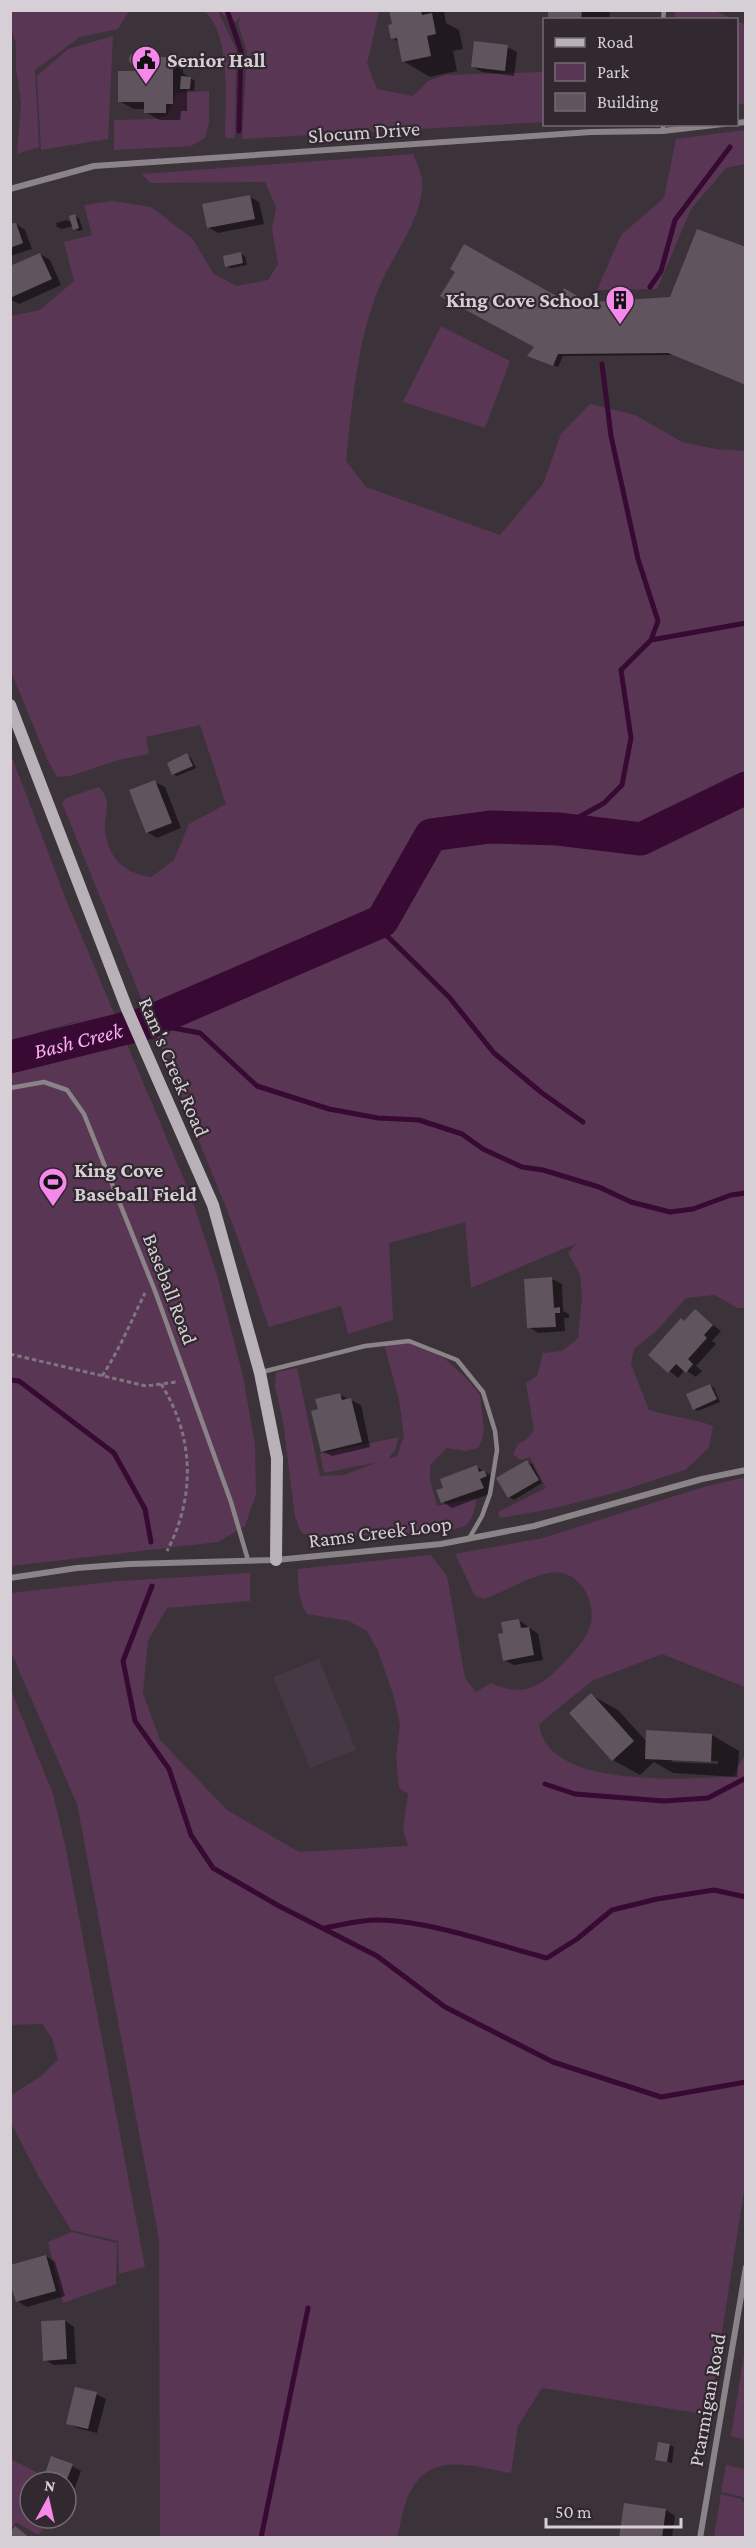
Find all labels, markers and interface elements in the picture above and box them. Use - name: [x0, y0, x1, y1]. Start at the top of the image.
- legend: [543, 18, 738, 126]
- text: Road: [597, 32, 634, 52]
- public building icon: Senior Hall: [130, 44, 162, 86]
- place label: Senior Hall: [167, 48, 266, 72]
- text: Park: [597, 62, 629, 82]
- text: Building: [597, 92, 659, 112]
- street label: Slocum Drive: [307, 116, 421, 148]
- building icon: King Cove School: [604, 284, 636, 326]
- place label: King Cove School: [446, 288, 599, 312]
- street label: Ram's Creek Road: [134, 994, 214, 1140]
- water label: Bash Creek: [31, 1017, 126, 1064]
- place label: King Cove Baseball Field: [74, 1158, 197, 1206]
- sports icon: King Cove Baseball Field: [37, 1166, 69, 1208]
- street label: Baseball Road: [138, 1230, 202, 1348]
- street label: Rams Creek Loop: [307, 1511, 453, 1553]
- street label: Ptarmigan Road: [684, 2332, 730, 2468]
- north arrow: [18, 2470, 78, 2530]
- text: N: [43, 2476, 57, 2495]
- scale bar: [546, 2491, 681, 2529]
- text: 50 m: [555, 2502, 592, 2522]

